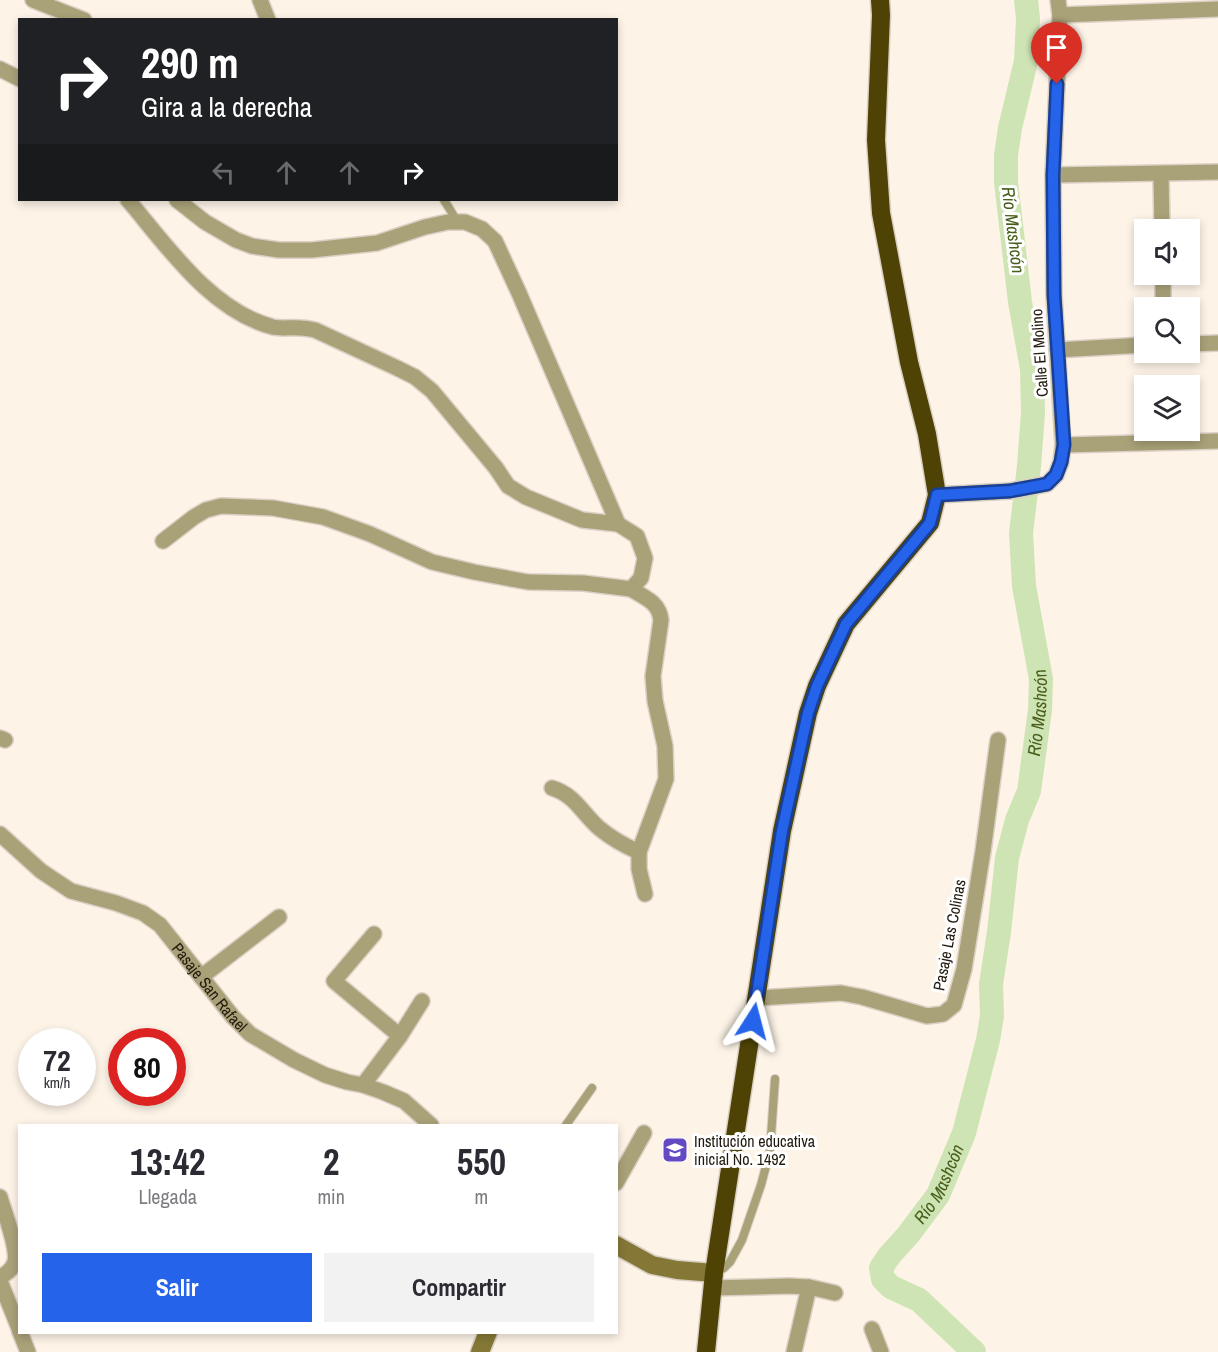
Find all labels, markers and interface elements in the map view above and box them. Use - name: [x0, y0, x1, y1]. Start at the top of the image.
- pin: [1031, 22, 1082, 84]
- icon: arrive: [1040, 31, 1073, 64]
- text: 290 m: [141, 35, 239, 91]
- icon: right: [42, 42, 120, 120]
- text: Gira a la derecha: [141, 89, 312, 125]
- icon: left: [207, 156, 240, 189]
- icon: ahead: [270, 156, 303, 189]
- icon: ahead: [333, 156, 366, 189]
- icon: right: [396, 156, 429, 189]
- water label: Río Mashcón: [996, 185, 1031, 275]
- map controls: [1134, 219, 1200, 441]
- button: sound: [1134, 219, 1200, 285]
- button: search: [1134, 297, 1200, 363]
- street label: Calle El Molino: [1025, 308, 1053, 398]
- button: layers: [1134, 375, 1200, 441]
- water label: Río Mashcón: [1021, 667, 1053, 758]
- street label: Pasaje Las Colinas: [927, 877, 971, 993]
- street label: Pasaje San Rafael: [167, 938, 252, 1036]
- position arrow: [721, 989, 785, 1053]
- speed limit sign: 80: [108, 1028, 186, 1106]
- text: 72: [43, 1040, 71, 1080]
- text: km/h: [44, 1072, 70, 1093]
- place label: Institución educativa inicial No. 1492: [694, 1130, 816, 1170]
- school or university icon: Institución educativa inicial No. 1492: [660, 1135, 690, 1165]
- text: 13:42: [130, 1138, 205, 1186]
- text: 2: [323, 1138, 339, 1186]
- text: 550: [457, 1138, 506, 1186]
- water label: Río Mashcón: [908, 1140, 970, 1229]
- text: Llegada: [139, 1183, 197, 1210]
- text: min: [317, 1183, 345, 1210]
- text: m: [475, 1183, 488, 1210]
- button: Salir: [42, 1253, 312, 1322]
- button: Compartir: [324, 1253, 594, 1322]

